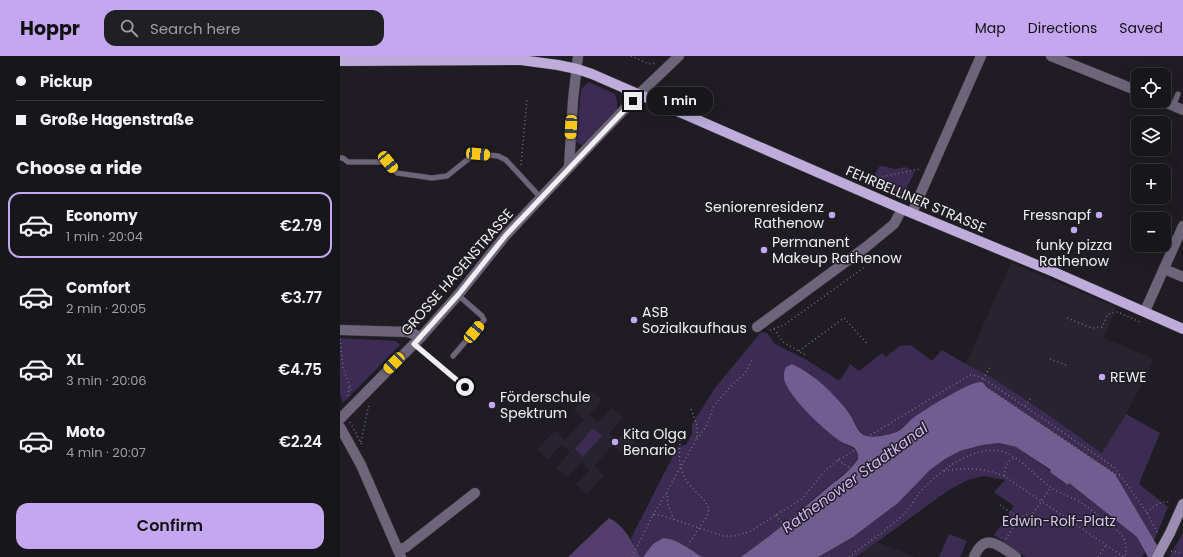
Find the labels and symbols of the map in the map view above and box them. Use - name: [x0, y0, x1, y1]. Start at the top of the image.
- callout: 1 min: [647, 87, 713, 115]
- route end: [624, 92, 642, 110]
- car: [564, 115, 578, 139]
- car: [466, 147, 490, 161]
- car: [376, 149, 400, 175]
- street label: FEHRBELLINER STRASSE: [843, 160, 989, 238]
- place label: Seniorenresidenz Rathenow: [705, 197, 825, 233]
- street label: GROSSE HAGENSTRASSE: [396, 204, 518, 340]
- place label: Fressnapf: [1023, 205, 1091, 225]
- marker: Seniorenresidenz Rathenow: [827, 210, 837, 220]
- marker: Fressnapf: [1094, 210, 1104, 220]
- marker: funky pizza Rathenow: [1069, 225, 1079, 235]
- place label: Permanent Makeup Rathenow: [772, 232, 902, 268]
- place label: funky pizza Rathenow: [1036, 235, 1112, 271]
- marker: Permanent Makeup Rathenow: [759, 245, 769, 255]
- place label: ASB Sozialkaufhaus: [642, 302, 747, 338]
- marker: ASB Sozialkaufhaus: [629, 315, 639, 325]
- car: [462, 319, 486, 345]
- car: [381, 350, 407, 376]
- place label: REWE: [1110, 367, 1147, 387]
- marker: REWE: [1097, 372, 1107, 382]
- route start: [456, 378, 474, 396]
- place label: Förderschule Spektrum: [500, 387, 591, 423]
- marker: Förderschule Spektrum: [487, 400, 497, 410]
- water label: Rathenower Stadtkanal: [777, 417, 932, 538]
- place label: Kita Olga Benario: [623, 424, 687, 460]
- marker: Kita Olga Benario: [610, 437, 620, 447]
- park label: Edwin-Rolf-Platz: [1002, 511, 1116, 531]

